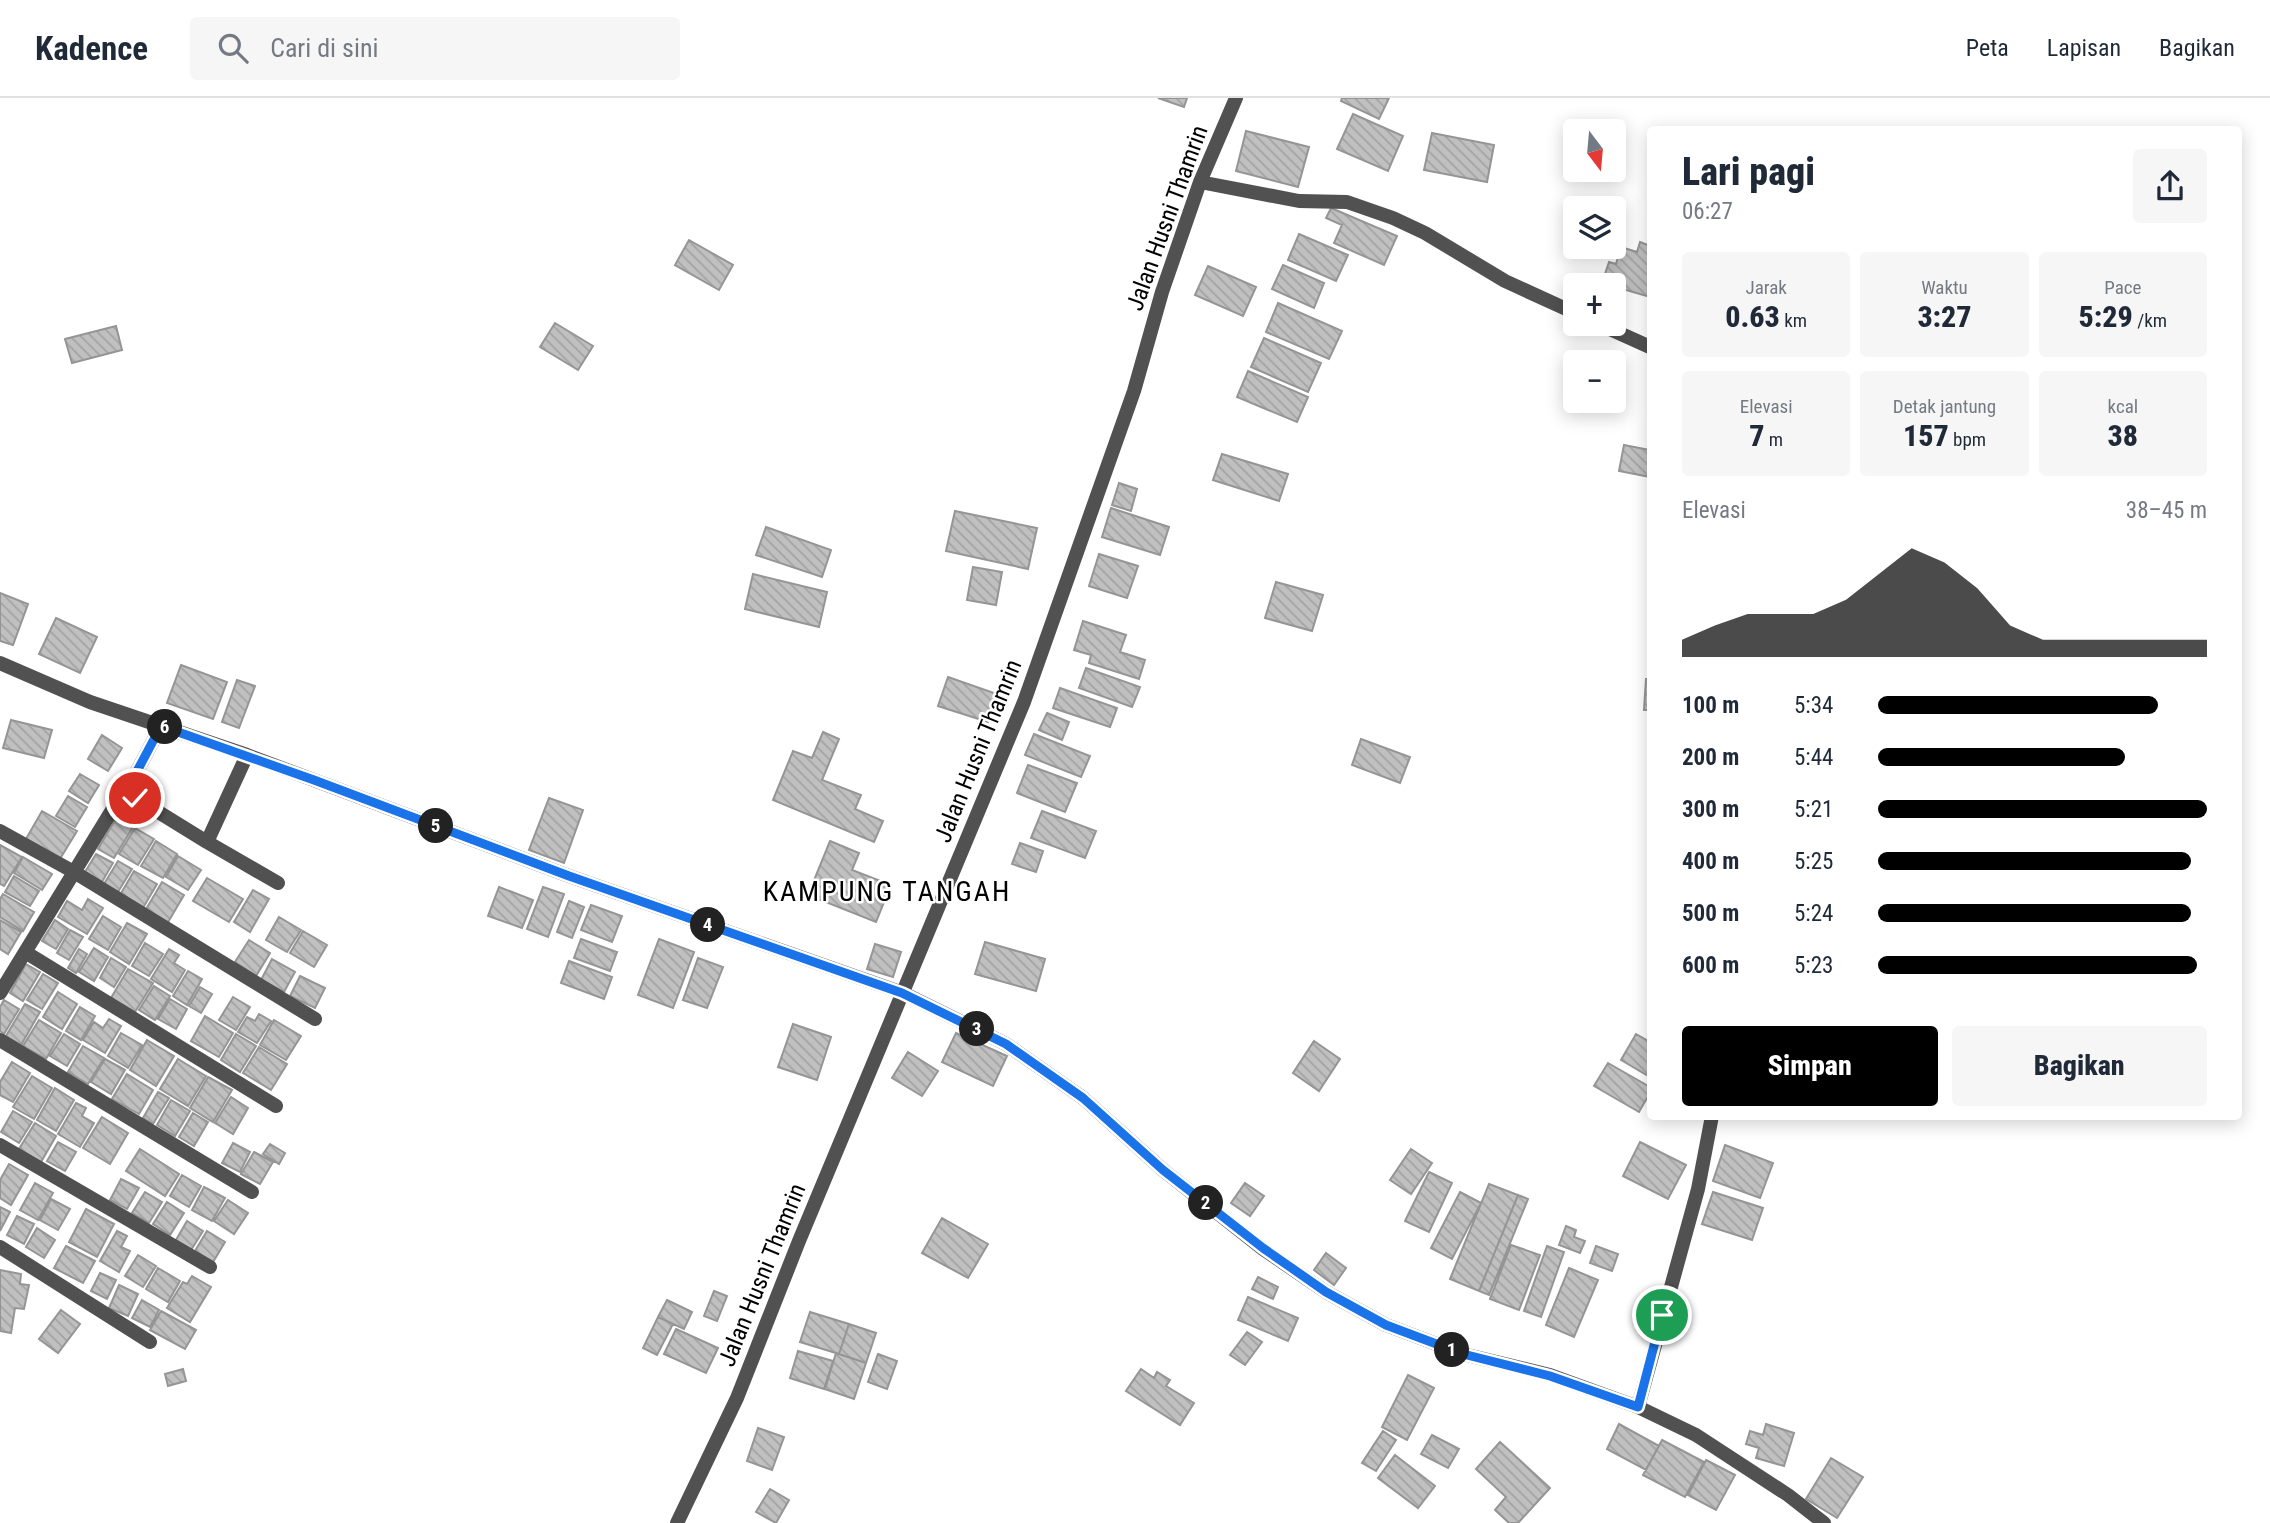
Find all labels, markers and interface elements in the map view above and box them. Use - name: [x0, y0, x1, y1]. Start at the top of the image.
- search box: [190, 17, 680, 80]
- text: Kadence: [35, 29, 148, 68]
- icon: search: [214, 29, 252, 67]
- text: Cari di sini: [270, 33, 378, 63]
- text: Peta: [1966, 34, 2009, 62]
- text: Lapisan: [2047, 34, 2121, 62]
- text: Bagikan: [2159, 34, 2235, 62]
- north arrow: [1563, 119, 1626, 182]
- map controls: [1563, 119, 1626, 413]
- street label: Jalan Husni Thamrin: [1121, 122, 1213, 314]
- button: share: [2133, 149, 2207, 223]
- text: Lari pagi: [1682, 150, 1815, 194]
- button: layers: [1563, 196, 1626, 259]
- text: 06:27: [1682, 198, 1733, 225]
- button: +: [1563, 273, 1626, 336]
- text: Jarak: [1745, 276, 1787, 299]
- text: Waktu: [1921, 276, 1968, 299]
- text: Pace: [2104, 276, 2141, 299]
- text: 0.63: [1725, 299, 1780, 334]
- text: 3:27: [1917, 299, 1972, 334]
- text: 5:29: [2079, 299, 2133, 334]
- text: km: [1780, 309, 1807, 332]
- text: /km: [2133, 309, 2167, 332]
- button: −: [1563, 350, 1626, 413]
- text: Elevasi: [1740, 395, 1793, 418]
- text: Detak jantung: [1893, 395, 1996, 418]
- text: kcal: [2108, 395, 2138, 418]
- text: 7: [1749, 418, 1764, 453]
- text: 157: [1903, 418, 1949, 453]
- text: 38: [2108, 418, 2138, 453]
- text: m: [1764, 428, 1783, 451]
- text: bpm: [1949, 428, 1986, 451]
- text: Elevasi: [1682, 497, 1746, 524]
- text: 38–45 m: [2126, 497, 2207, 524]
- street label: Jalan Husni Thamrin: [929, 655, 1027, 847]
- text: 100 m: [1682, 692, 1739, 719]
- text: 5:34: [1794, 692, 1833, 719]
- pin: 6: [148, 710, 182, 744]
- text: 6: [160, 715, 169, 738]
- text: 200 m: [1682, 744, 1739, 771]
- text: 5:44: [1794, 744, 1833, 771]
- pin: [105, 768, 165, 828]
- icon: check: [116, 779, 154, 817]
- text: 300 m: [1682, 796, 1739, 823]
- text: 5:21: [1794, 796, 1833, 823]
- pin: 5: [418, 808, 453, 844]
- text: 5: [431, 814, 440, 837]
- text: 400 m: [1682, 848, 1739, 875]
- text: 5:25: [1794, 848, 1833, 875]
- district label: KAMPUNG TANGAH: [763, 875, 1011, 908]
- text: 500 m: [1682, 900, 1739, 927]
- text: 5:24: [1794, 900, 1833, 927]
- pin: 4: [690, 908, 726, 942]
- text: 4: [703, 913, 712, 936]
- text: 600 m: [1682, 952, 1739, 979]
- text: 5:23: [1794, 952, 1833, 979]
- pin: 3: [960, 1012, 995, 1046]
- text: 3: [972, 1017, 981, 1040]
- button: Simpan: [1682, 1026, 1938, 1106]
- button: Bagikan: [1952, 1026, 2207, 1106]
- street label: Jalan Husni Thamrin: [713, 1179, 811, 1371]
- pin: 2: [1188, 1186, 1224, 1220]
- text: 2: [1201, 1191, 1210, 1214]
- pin: [1632, 1285, 1692, 1345]
- icon: arrive: [1643, 1296, 1681, 1334]
- pin: 1: [1434, 1332, 1470, 1368]
- text: 1: [1447, 1338, 1456, 1361]

